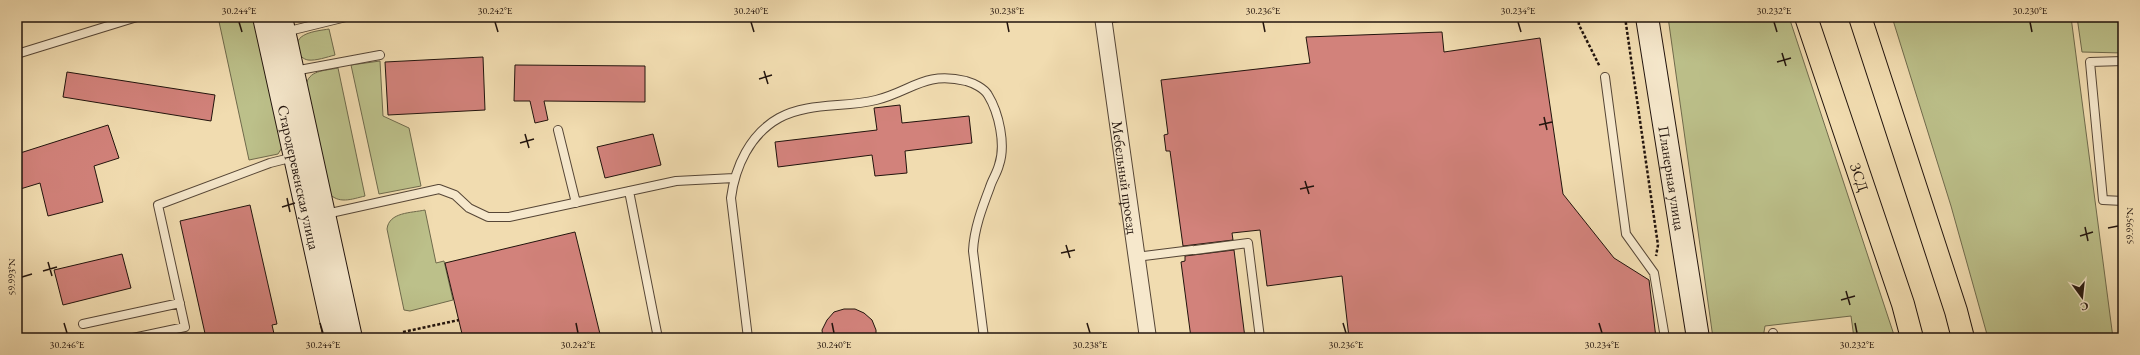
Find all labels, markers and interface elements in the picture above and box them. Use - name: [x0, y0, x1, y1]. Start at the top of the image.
- text: 30.244°E: [222, 4, 257, 17]
- text: 30.242°E: [478, 4, 513, 17]
- text: 30.240°E: [734, 4, 769, 17]
- text: 30.238°E: [990, 4, 1025, 17]
- text: 30.236°E: [1246, 4, 1281, 17]
- text: 30.234°E: [1501, 4, 1536, 17]
- text: 30.232°E: [1757, 4, 1792, 17]
- text: 30.230°E: [2013, 4, 2048, 17]
- street label: Стародеревенская улица: [274, 103, 325, 251]
- street label: Мебельный проезд: [1108, 120, 1143, 235]
- street label: Планерная улица: [1655, 124, 1690, 232]
- street label: ЗСД: [1846, 160, 1874, 194]
- text: 59.995°N: [2123, 207, 2136, 245]
- text: 59.993°N: [5, 258, 18, 296]
- north arrow: [2062, 277, 2102, 317]
- text: С: [2079, 299, 2090, 314]
- text: 30.246°E: [50, 338, 85, 351]
- text: 30.244°E: [306, 338, 341, 351]
- text: 30.242°E: [561, 338, 596, 351]
- text: 30.240°E: [817, 338, 852, 351]
- text: 30.238°E: [1073, 338, 1108, 351]
- text: 30.236°E: [1329, 338, 1364, 351]
- text: 30.234°E: [1585, 338, 1620, 351]
- text: 30.232°E: [1840, 338, 1875, 351]

